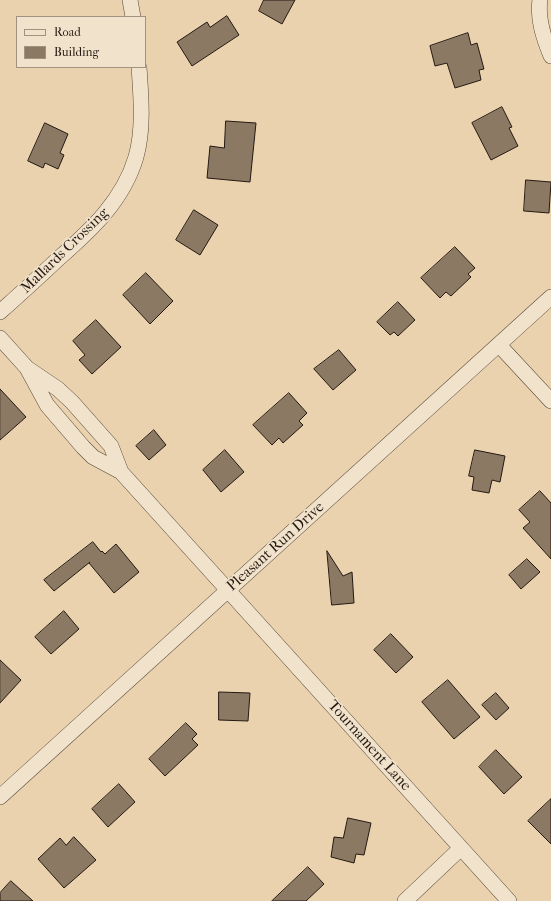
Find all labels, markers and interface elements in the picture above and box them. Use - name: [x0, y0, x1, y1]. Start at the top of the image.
- legend: [16, 16, 146, 68]
- text: Road: [54, 25, 81, 39]
- text: Building: [54, 45, 99, 59]
- street label: Mallards Crossing: [17, 205, 113, 297]
- street label: Pleasant Run Drive: [224, 499, 328, 595]
- street label: Tournament Lane: [324, 697, 414, 795]

